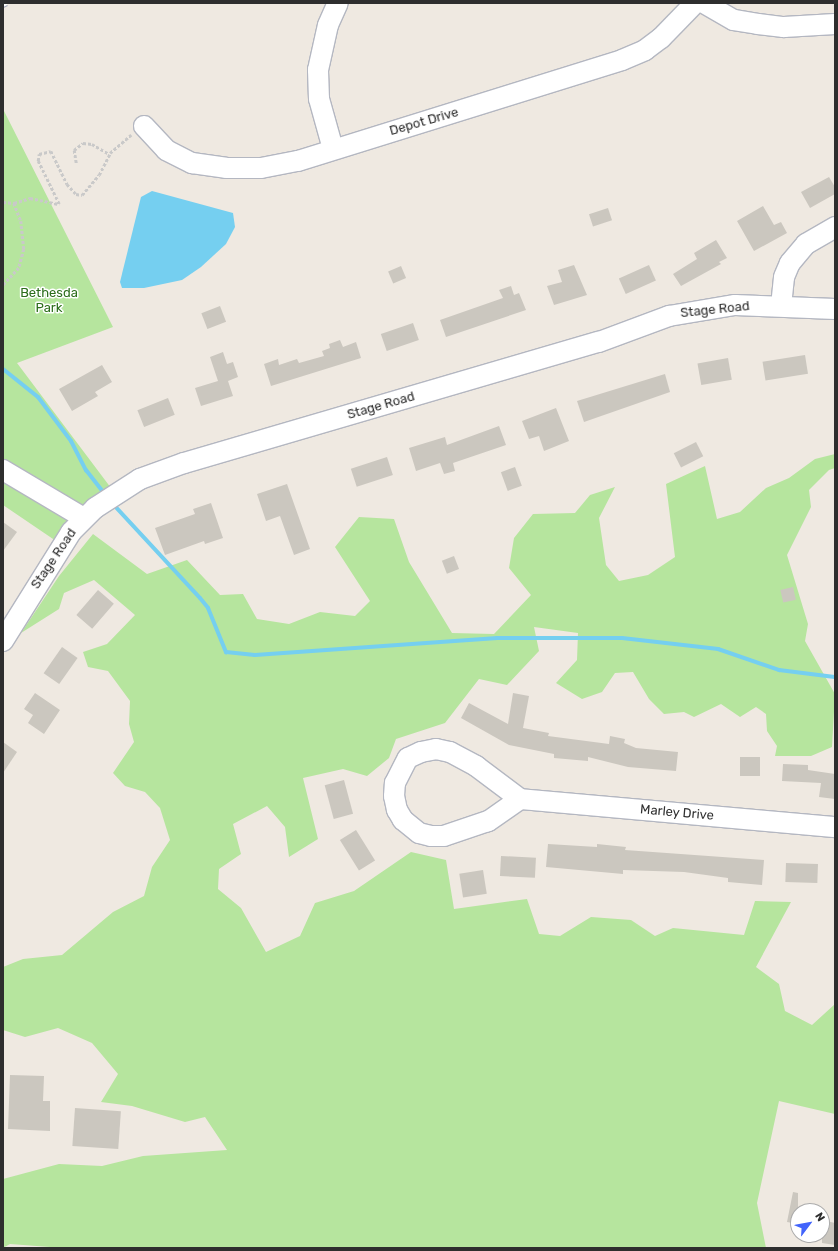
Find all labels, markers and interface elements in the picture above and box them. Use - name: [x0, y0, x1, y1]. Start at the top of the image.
- street label: Depot Drive: [388, 105, 460, 139]
- park label: Bethesda Park: [20, 286, 78, 317]
- street label: Stage Road: [680, 299, 750, 321]
- street label: Stage Road: [346, 389, 416, 423]
- street label: Stage Road: [28, 526, 80, 592]
- street label: Marley Drive: [639, 802, 715, 824]
- north arrow: [790, 1203, 830, 1243]
- text: N: [812, 1210, 827, 1224]

